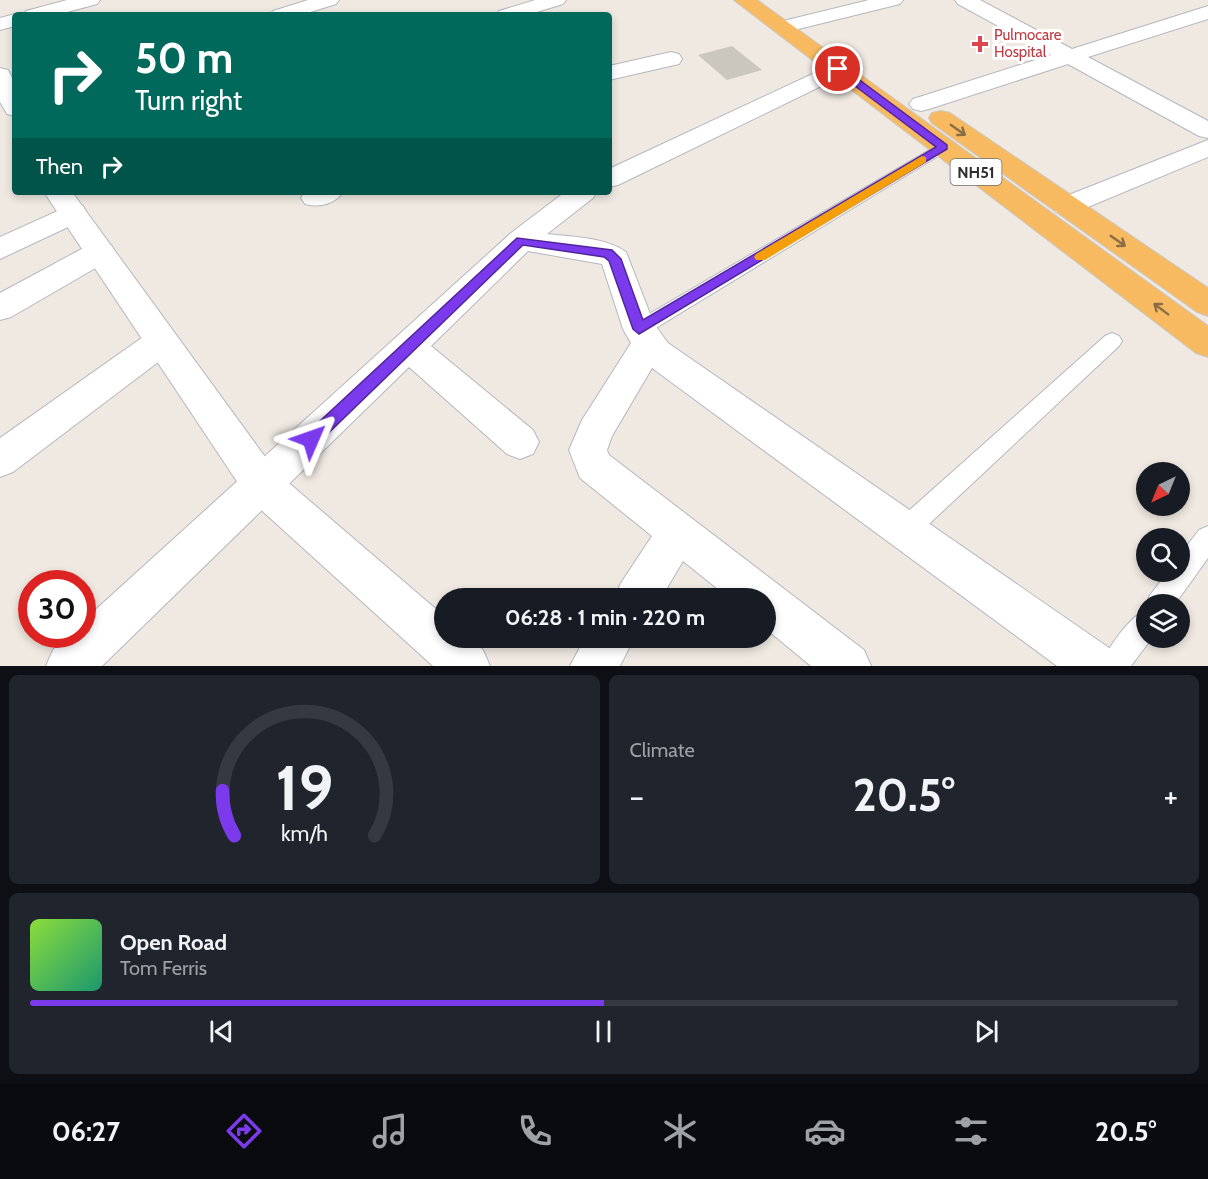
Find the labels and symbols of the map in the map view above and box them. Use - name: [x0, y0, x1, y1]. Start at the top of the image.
- place label: Pulmocare Hospital: [994, 26, 1062, 61]
- marker: Pulmocare Hospital: [971, 35, 989, 53]
- pin: [812, 43, 863, 94]
- one-way arrow: [949, 124, 965, 136]
- road number: NH51: [950, 159, 1002, 185]
- one-way arrow: [1109, 235, 1125, 247]
- one-way arrow: [1153, 303, 1169, 316]
- position arrow: [279, 407, 343, 471]
- north arrow: [1136, 462, 1190, 516]
- speed limit sign: 30: [18, 570, 96, 648]

